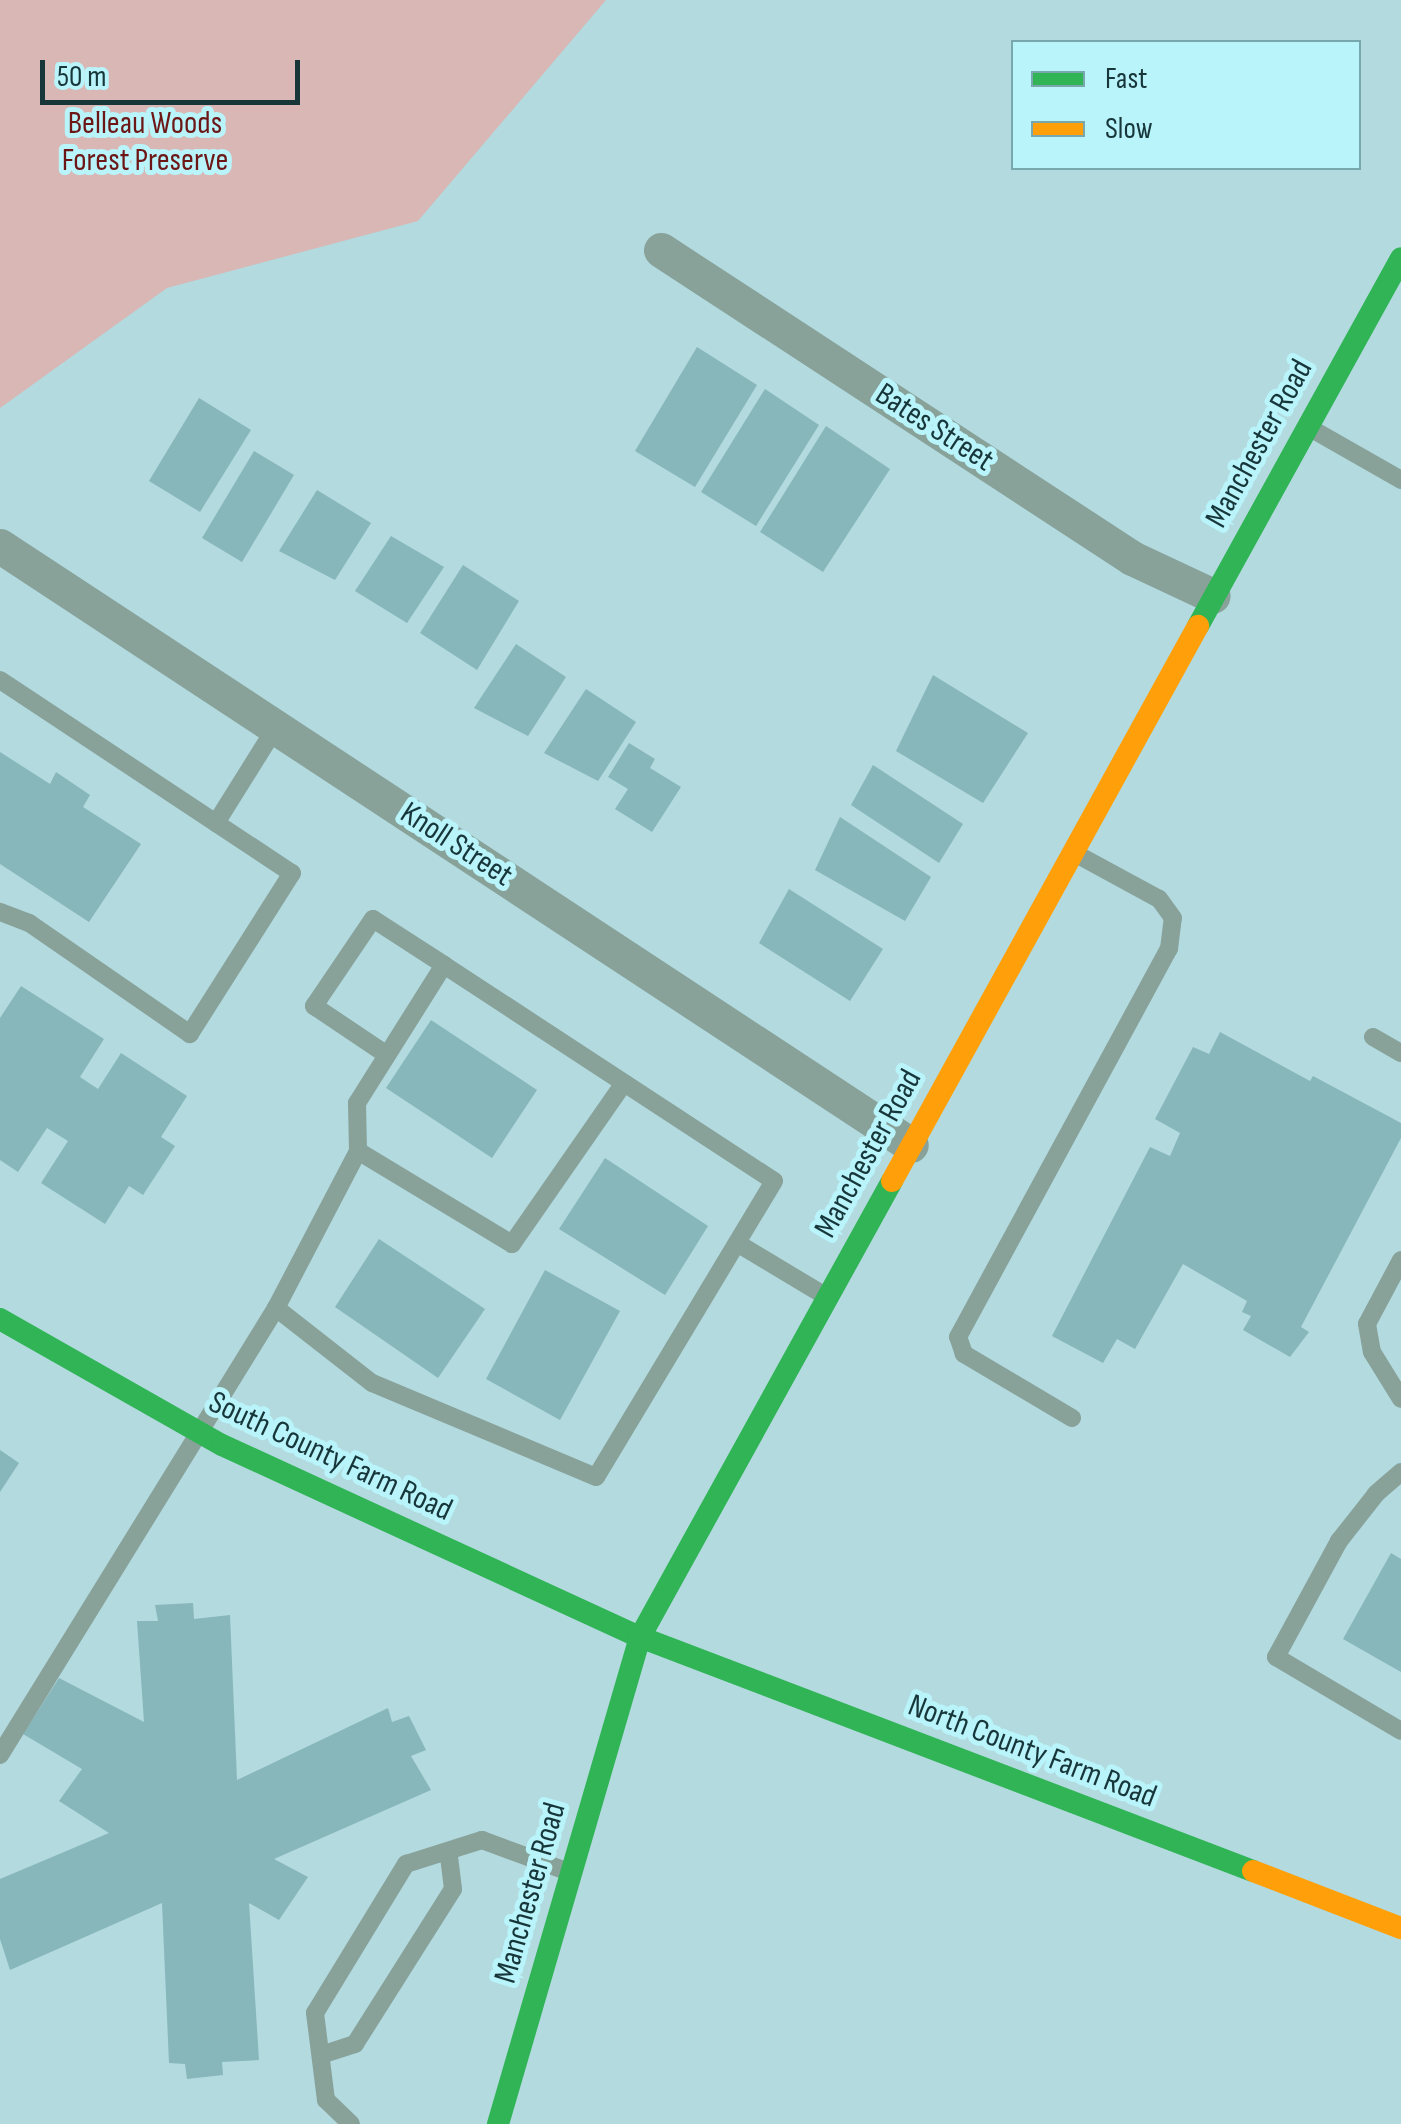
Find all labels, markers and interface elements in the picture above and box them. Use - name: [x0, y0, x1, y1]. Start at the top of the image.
- scale bar: [45, 40, 305, 102]
- legend: [1011, 40, 1361, 170]
- text: 50 m: [57, 59, 106, 95]
- text: Fast: [1105, 61, 1147, 97]
- park label: Belleau Woods Forest Preserve: [62, 106, 228, 181]
- text: Slow: [1105, 111, 1153, 147]
- street label: Manchester Road: [1198, 353, 1322, 535]
- street label: Bates Street: [868, 376, 1000, 480]
- street label: Knoll Street: [393, 795, 519, 895]
- street label: Manchester Road: [807, 1063, 931, 1245]
- street label: South County Farm Road: [202, 1384, 458, 1530]
- street label: North County Farm Road: [902, 1687, 1162, 1817]
- street label: Manchester Road: [487, 1798, 575, 1988]

